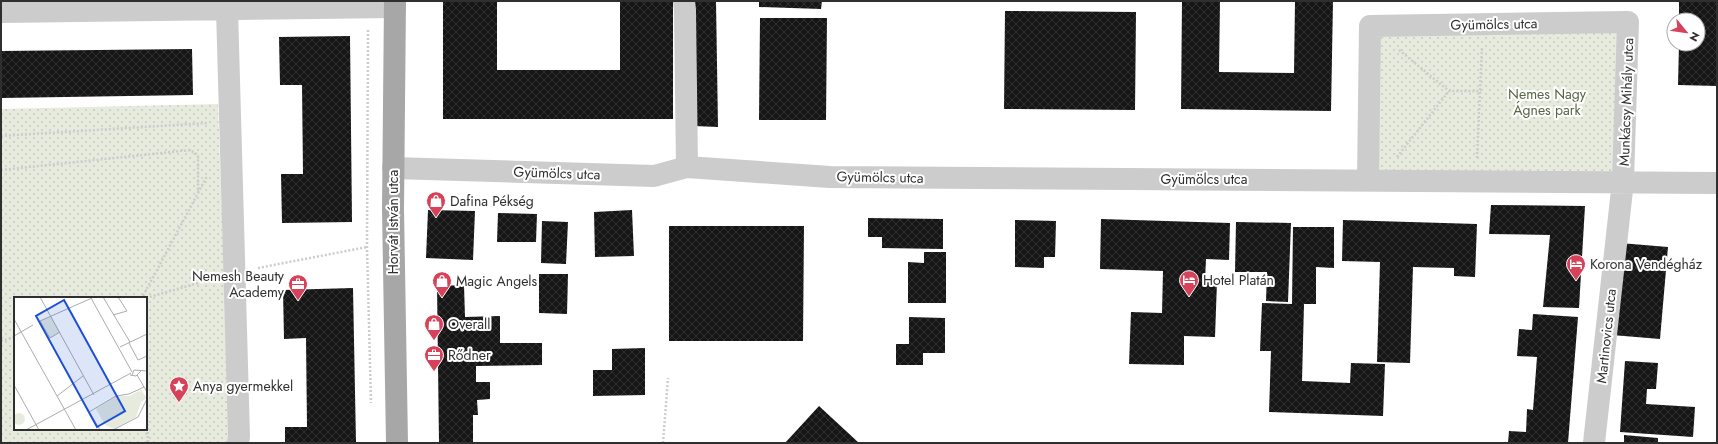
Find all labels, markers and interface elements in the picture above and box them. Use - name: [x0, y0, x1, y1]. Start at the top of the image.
- north arrow: [1666, 12, 1706, 52]
- street label: Gyümölcs utca: [1450, 13, 1538, 35]
- text: N: [1686, 29, 1704, 45]
- street label: Munkácsy Mihály utca: [1614, 37, 1638, 167]
- park label: Nemes Nagy Ágnes park: [1508, 84, 1587, 120]
- street label: Gyümölcs utca: [513, 161, 601, 185]
- street label: Gyümölcs utca: [836, 166, 924, 188]
- street label: Gyümölcs utca: [1160, 169, 1248, 189]
- street label: Horvát István utca: [383, 170, 403, 274]
- shop icon: Dafina Pékség: [425, 190, 447, 218]
- place label: Dafina Pékség: [450, 191, 534, 211]
- hotel icon: Korona Vendégház: [1565, 253, 1587, 281]
- place label: Korona Vendégház: [1590, 254, 1703, 274]
- place label: Nemesh Beauty Academy: [192, 266, 285, 302]
- hotel icon: Hotel Platán: [1178, 269, 1200, 297]
- shop icon: Magic Angels: [431, 270, 453, 298]
- place label: Hotel Platán: [1203, 270, 1274, 290]
- place label: Magic Angels: [456, 271, 538, 291]
- office icon: Nemesh Beauty Academy: [287, 273, 309, 301]
- street label: Martinovics utca: [1591, 288, 1621, 384]
- inset map: [14, 297, 147, 430]
- shop icon: Overall: [423, 313, 445, 341]
- place label: Overall: [448, 314, 490, 334]
- office icon: Rődner: [423, 344, 445, 372]
- place label: Rődner: [448, 345, 491, 365]
- place icon: Anya gyermekkel: [168, 375, 190, 403]
- place label: Anya gyermekkel: [193, 376, 293, 396]

